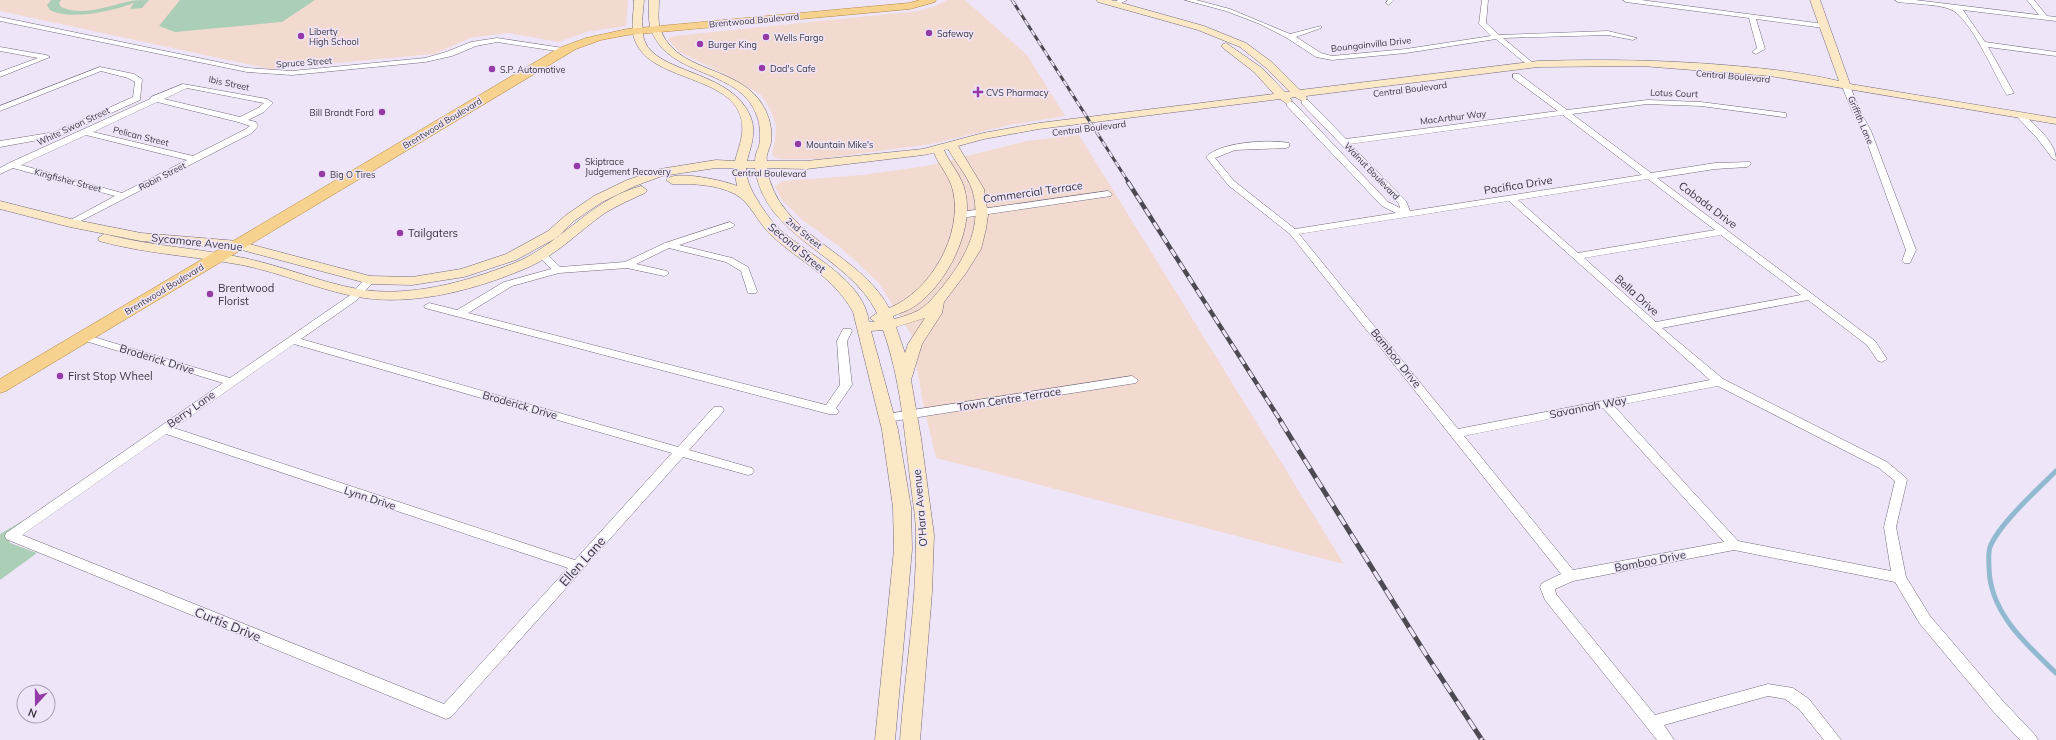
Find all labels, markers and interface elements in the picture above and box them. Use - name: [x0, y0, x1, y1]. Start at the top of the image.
- street label: Brentwood Boulevard: [708, 11, 800, 29]
- place label: Liberty High School: [309, 26, 359, 47]
- marker: Safeway: [924, 28, 934, 38]
- place label: Safeway: [937, 28, 974, 40]
- marker: Liberty High School: [296, 31, 306, 41]
- marker: Wells Fargo: [761, 32, 771, 42]
- place label: Wells Fargo: [774, 32, 824, 43]
- street label: Boungainvilla Drive: [1330, 34, 1412, 54]
- marker: Burger King: [695, 39, 705, 49]
- place label: Burger King: [708, 39, 757, 50]
- street label: Spruce Street: [276, 55, 332, 69]
- marker: Dad's Cafe: [757, 63, 767, 73]
- place label: Dad's Cafe: [770, 63, 816, 74]
- marker: S.P. Automotive: [487, 64, 497, 74]
- place label: S.P. Automotive: [500, 64, 565, 75]
- street label: Central Boulevard: [1695, 67, 1771, 85]
- street label: Ibis Street: [208, 73, 250, 93]
- street label: Central Boulevard: [1372, 79, 1448, 99]
- marker: CVS Pharmacy: [973, 87, 983, 97]
- place label: CVS Pharmacy: [986, 87, 1049, 99]
- street label: Lotus Court: [1650, 87, 1698, 99]
- street label: Griffith Lane: [1846, 94, 1876, 146]
- street label: Brentwood Boulevard: [400, 95, 484, 151]
- street label: White Swan Street: [35, 104, 111, 148]
- place label: Bill Brandt Ford: [310, 107, 374, 118]
- marker: Bill Brandt Ford: [377, 107, 387, 117]
- street label: MacArthur Way: [1419, 107, 1487, 128]
- street label: Central Boulevard: [1051, 118, 1127, 138]
- street label: Pelican Street: [112, 124, 170, 148]
- marker: Mountain Mike's: [793, 139, 803, 149]
- place label: Mountain Mike's: [806, 139, 873, 150]
- street label: Walnut Boulevard: [1342, 140, 1402, 202]
- place label: Skiptrace Judgement Recovery: [585, 156, 671, 178]
- street label: Robin Street: [137, 159, 187, 193]
- marker: Skiptrace Judgement Recovery: [572, 161, 582, 171]
- street label: Kingfisher Street: [33, 166, 103, 194]
- street label: Central Boulevard: [732, 167, 806, 179]
- marker: Big O Tires: [317, 169, 327, 179]
- place label: Big O Tires: [330, 169, 375, 180]
- street label: Pacifica Drive: [1483, 173, 1553, 197]
- street label: Commercial Terrace: [982, 178, 1084, 206]
- street label: Cabada Drive: [1676, 178, 1740, 232]
- street label: 2nd Street: [784, 215, 824, 251]
- street label: Second Street: [765, 220, 829, 276]
- place label: Tailgaters: [408, 226, 458, 240]
- marker: Tailgaters: [395, 228, 405, 238]
- street label: Sycamore Avenue: [151, 230, 243, 254]
- street label: Brentwood Boulevard: [122, 261, 206, 317]
- street label: Bella Drive: [1612, 271, 1662, 319]
- place label: Brentwood Florist: [218, 281, 274, 308]
- marker: Brentwood Florist: [205, 289, 215, 299]
- street label: Bamboo Drive: [1368, 325, 1424, 391]
- street label: Broderick Drive: [118, 341, 196, 377]
- place label: First Stop Wheel: [68, 369, 153, 383]
- marker: First Stop Wheel: [55, 371, 65, 381]
- street label: Town Centre Terrace: [956, 384, 1062, 414]
- street label: Berry Lane: [164, 387, 218, 431]
- street label: Broderick Drive: [481, 388, 559, 422]
- street label: Savannah Way: [1548, 393, 1628, 421]
- street label: O'Hara Avenue: [910, 469, 930, 547]
- street label: Lynn Drive: [342, 483, 398, 513]
- street label: Ellen Lane: [555, 533, 609, 589]
- street label: Bamboo Drive: [1613, 547, 1687, 575]
- street label: Curtis Drive: [192, 603, 264, 645]
- north arrow: [16, 684, 56, 724]
- text: N: [26, 705, 39, 721]

